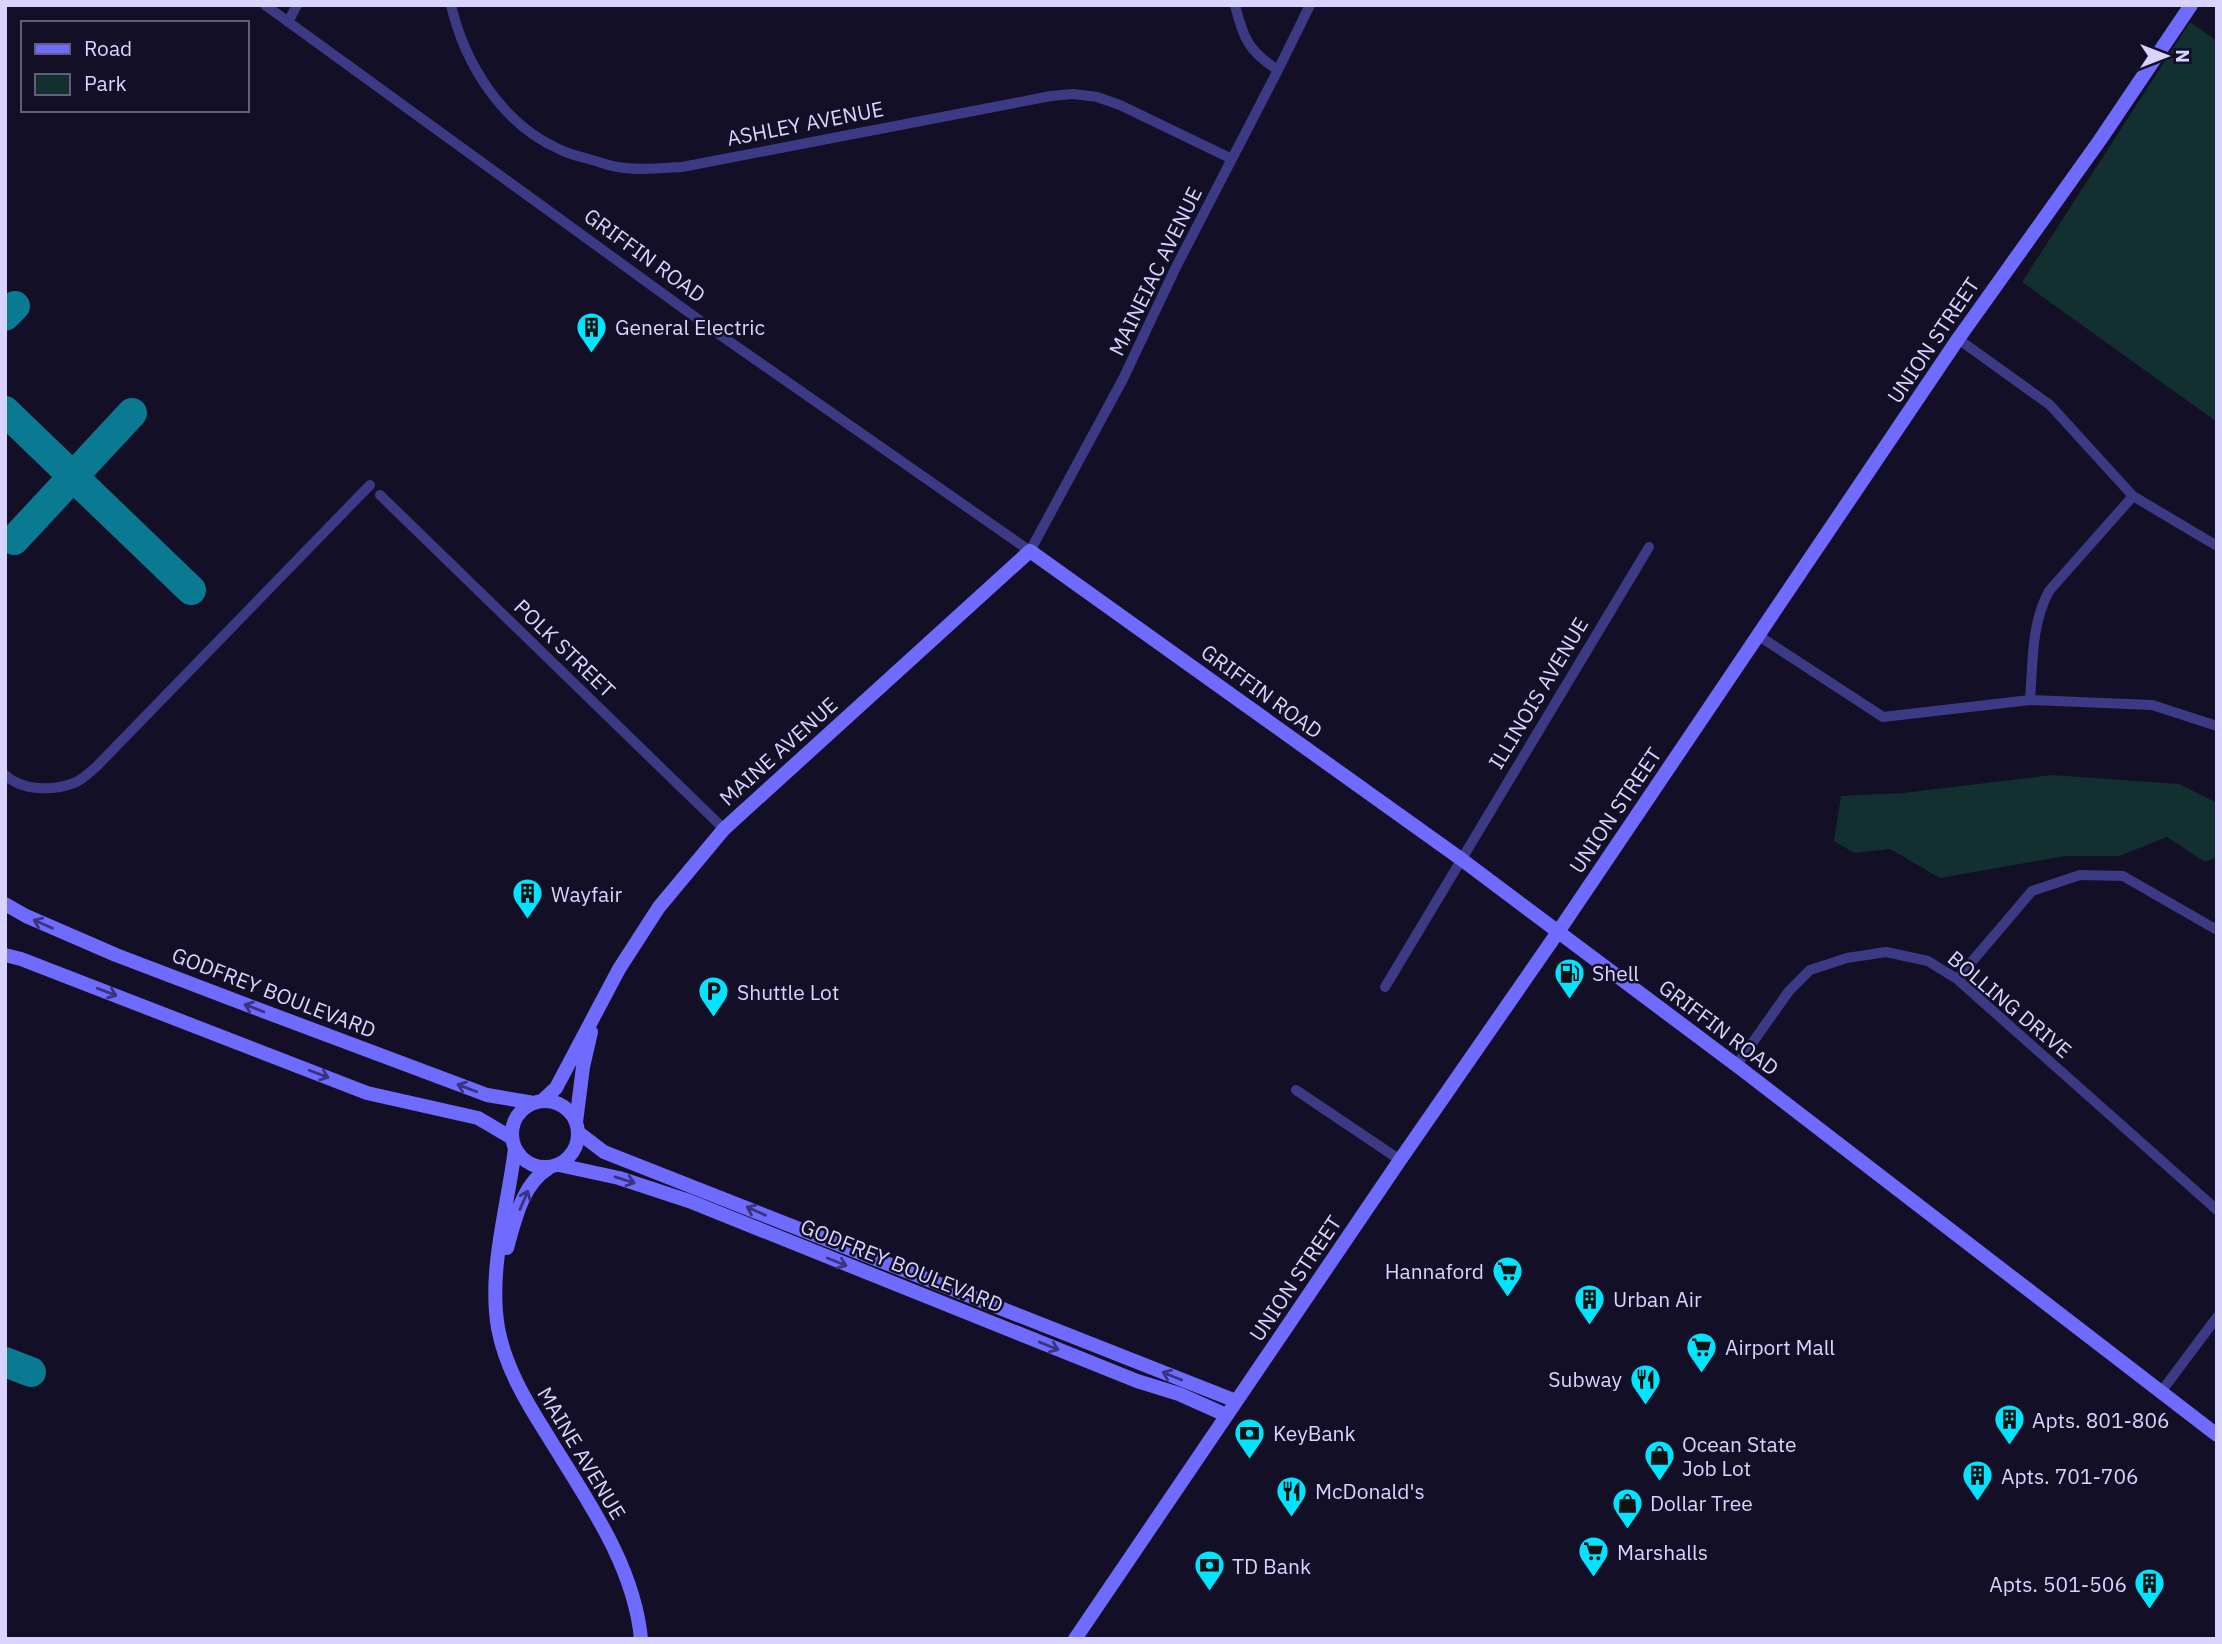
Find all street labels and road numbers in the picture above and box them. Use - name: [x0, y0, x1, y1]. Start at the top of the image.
- street label: ASHLEY AVENUE: [724, 94, 886, 152]
- street label: MAINEIAC AVENUE: [1102, 182, 1208, 360]
- street label: GRIFFIN ROAD: [579, 202, 711, 308]
- street label: UNION STREET: [1881, 272, 1985, 408]
- street label: POLK STREET: [508, 593, 622, 703]
- street label: ILLINOIS AVENUE: [1482, 612, 1594, 774]
- street label: GRIFFIN ROAD: [1196, 638, 1328, 744]
- street label: MAINE AVENUE: [713, 690, 843, 812]
- street label: UNION STREET: [1563, 742, 1667, 878]
- street label: GODFREY BOULEVARD: [168, 940, 380, 1044]
- street label: BOLLING DRIVE: [1942, 944, 2078, 1064]
- street label: GRIFFIN ROAD: [1653, 973, 1785, 1081]
- street label: UNION STREET: [1243, 1210, 1347, 1346]
- street label: GODFREY BOULEVARD: [796, 1212, 1008, 1318]
- street label: MAINE AVENUE: [531, 1382, 633, 1524]

